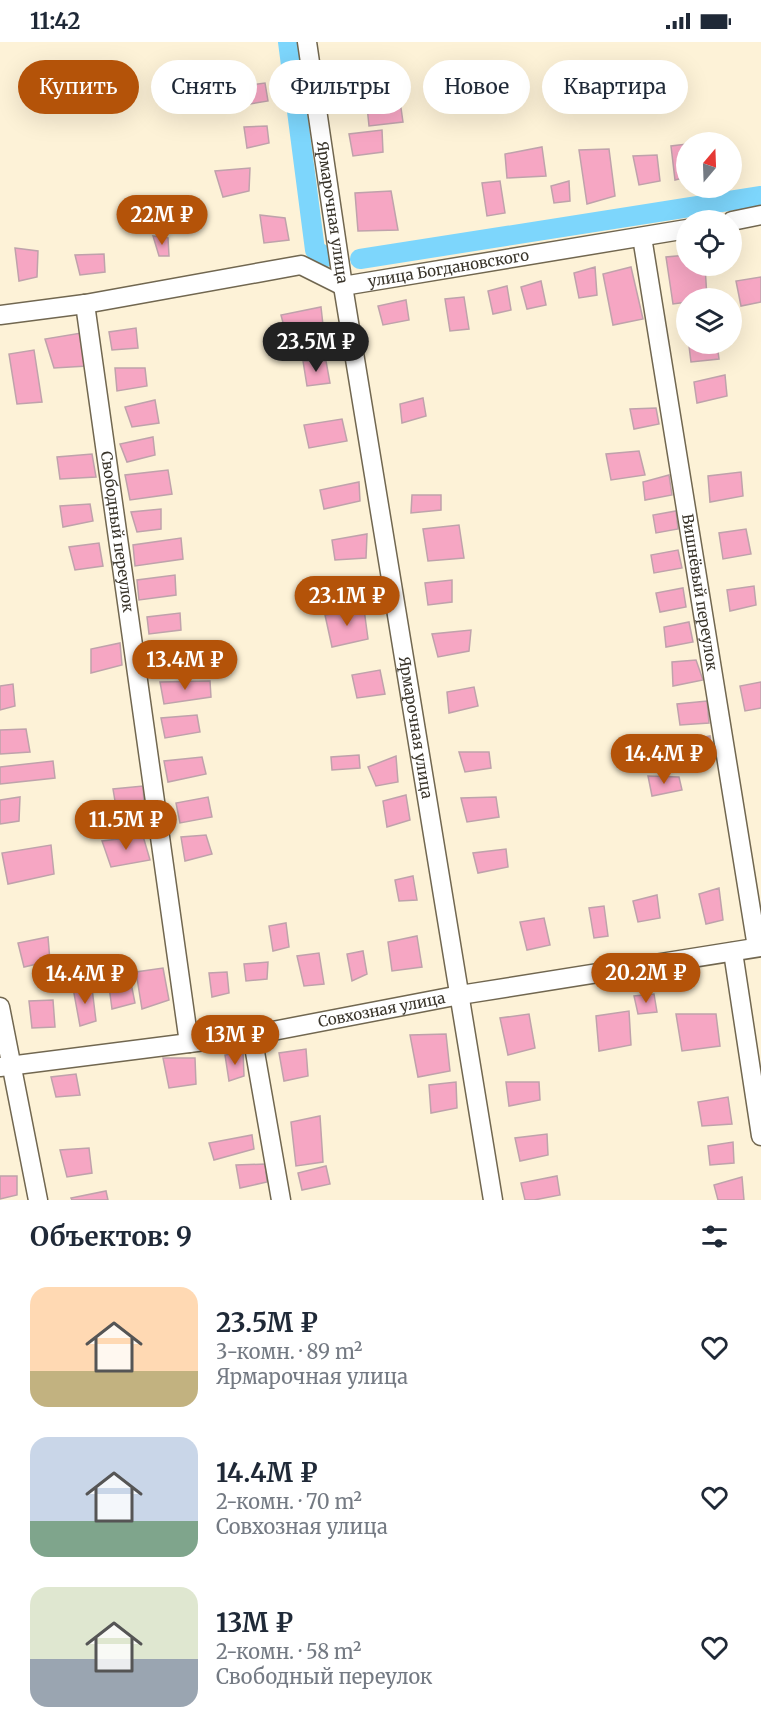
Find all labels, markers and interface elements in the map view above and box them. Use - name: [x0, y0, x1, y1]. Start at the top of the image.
- text: 11:42: [30, 7, 80, 35]
- chip: Купить: [18, 60, 139, 114]
- chip: Снять: [151, 60, 257, 114]
- chip: Фильтры: [269, 60, 411, 114]
- chip: Новое: [423, 60, 530, 114]
- chip: Квартира: [542, 60, 688, 114]
- north arrow: [676, 132, 742, 198]
- map controls: [676, 132, 742, 354]
- street label: Ярмарочная улица: [313, 139, 353, 285]
- pin: 22M ₽: [120, 195, 204, 246]
- text: 22M ₽: [131, 202, 193, 227]
- button: locate: [676, 210, 742, 276]
- street label: улица Богдановского: [366, 245, 530, 291]
- button: layers: [676, 288, 742, 354]
- pin: 23.5M ₽: [261, 322, 371, 373]
- text: 23.5M ₽: [277, 329, 355, 354]
- street label: Свободный переулок: [97, 450, 138, 614]
- street label: Вишнёвый переулок: [678, 512, 722, 673]
- pin: 23.1M ₽: [292, 576, 402, 627]
- text: 23.1M ₽: [309, 583, 385, 608]
- pin: 13.4M ₽: [130, 640, 240, 691]
- text: 13.4M ₽: [146, 647, 224, 672]
- street label: Ярмарочная улица: [395, 655, 437, 800]
- pin: 14.4M ₽: [609, 734, 719, 785]
- text: 14.4M ₽: [625, 741, 703, 766]
- pin: 11.5M ₽: [71, 800, 181, 851]
- text: 11.5M ₽: [89, 807, 163, 832]
- pin: 20.2M ₽: [591, 953, 701, 1004]
- pin: 14.4M ₽: [30, 954, 140, 1005]
- text: 20.2M ₽: [605, 960, 687, 985]
- text: 14.4M ₽: [46, 961, 124, 986]
- street label: Совхозная улица: [316, 988, 447, 1031]
- pin: 13M ₽: [193, 1015, 277, 1066]
- text: 13M ₽: [205, 1022, 265, 1047]
- text: Объектов: 9: [30, 1220, 192, 1253]
- icon: filters: [698, 1220, 731, 1253]
- text: 23.5M ₽: [216, 1306, 318, 1339]
- icon: home: [78, 1311, 150, 1383]
- icon: heart: [698, 1331, 731, 1364]
- text: 3-комн. · 89 m²: [216, 1339, 362, 1364]
- text: Ярмарочная улица: [216, 1364, 408, 1389]
- text: 14.4M ₽: [216, 1456, 318, 1489]
- icon: home: [78, 1461, 150, 1533]
- icon: heart: [698, 1481, 731, 1514]
- text: 2-комн. · 70 m²: [216, 1489, 362, 1514]
- text: Совхозная улица: [216, 1514, 388, 1539]
- text: 13M ₽: [216, 1606, 293, 1639]
- icon: home: [78, 1611, 150, 1683]
- icon: heart: [698, 1631, 731, 1664]
- text: 2-комн. · 58 m²: [216, 1639, 361, 1664]
- text: Свободный переулок: [216, 1664, 433, 1689]

